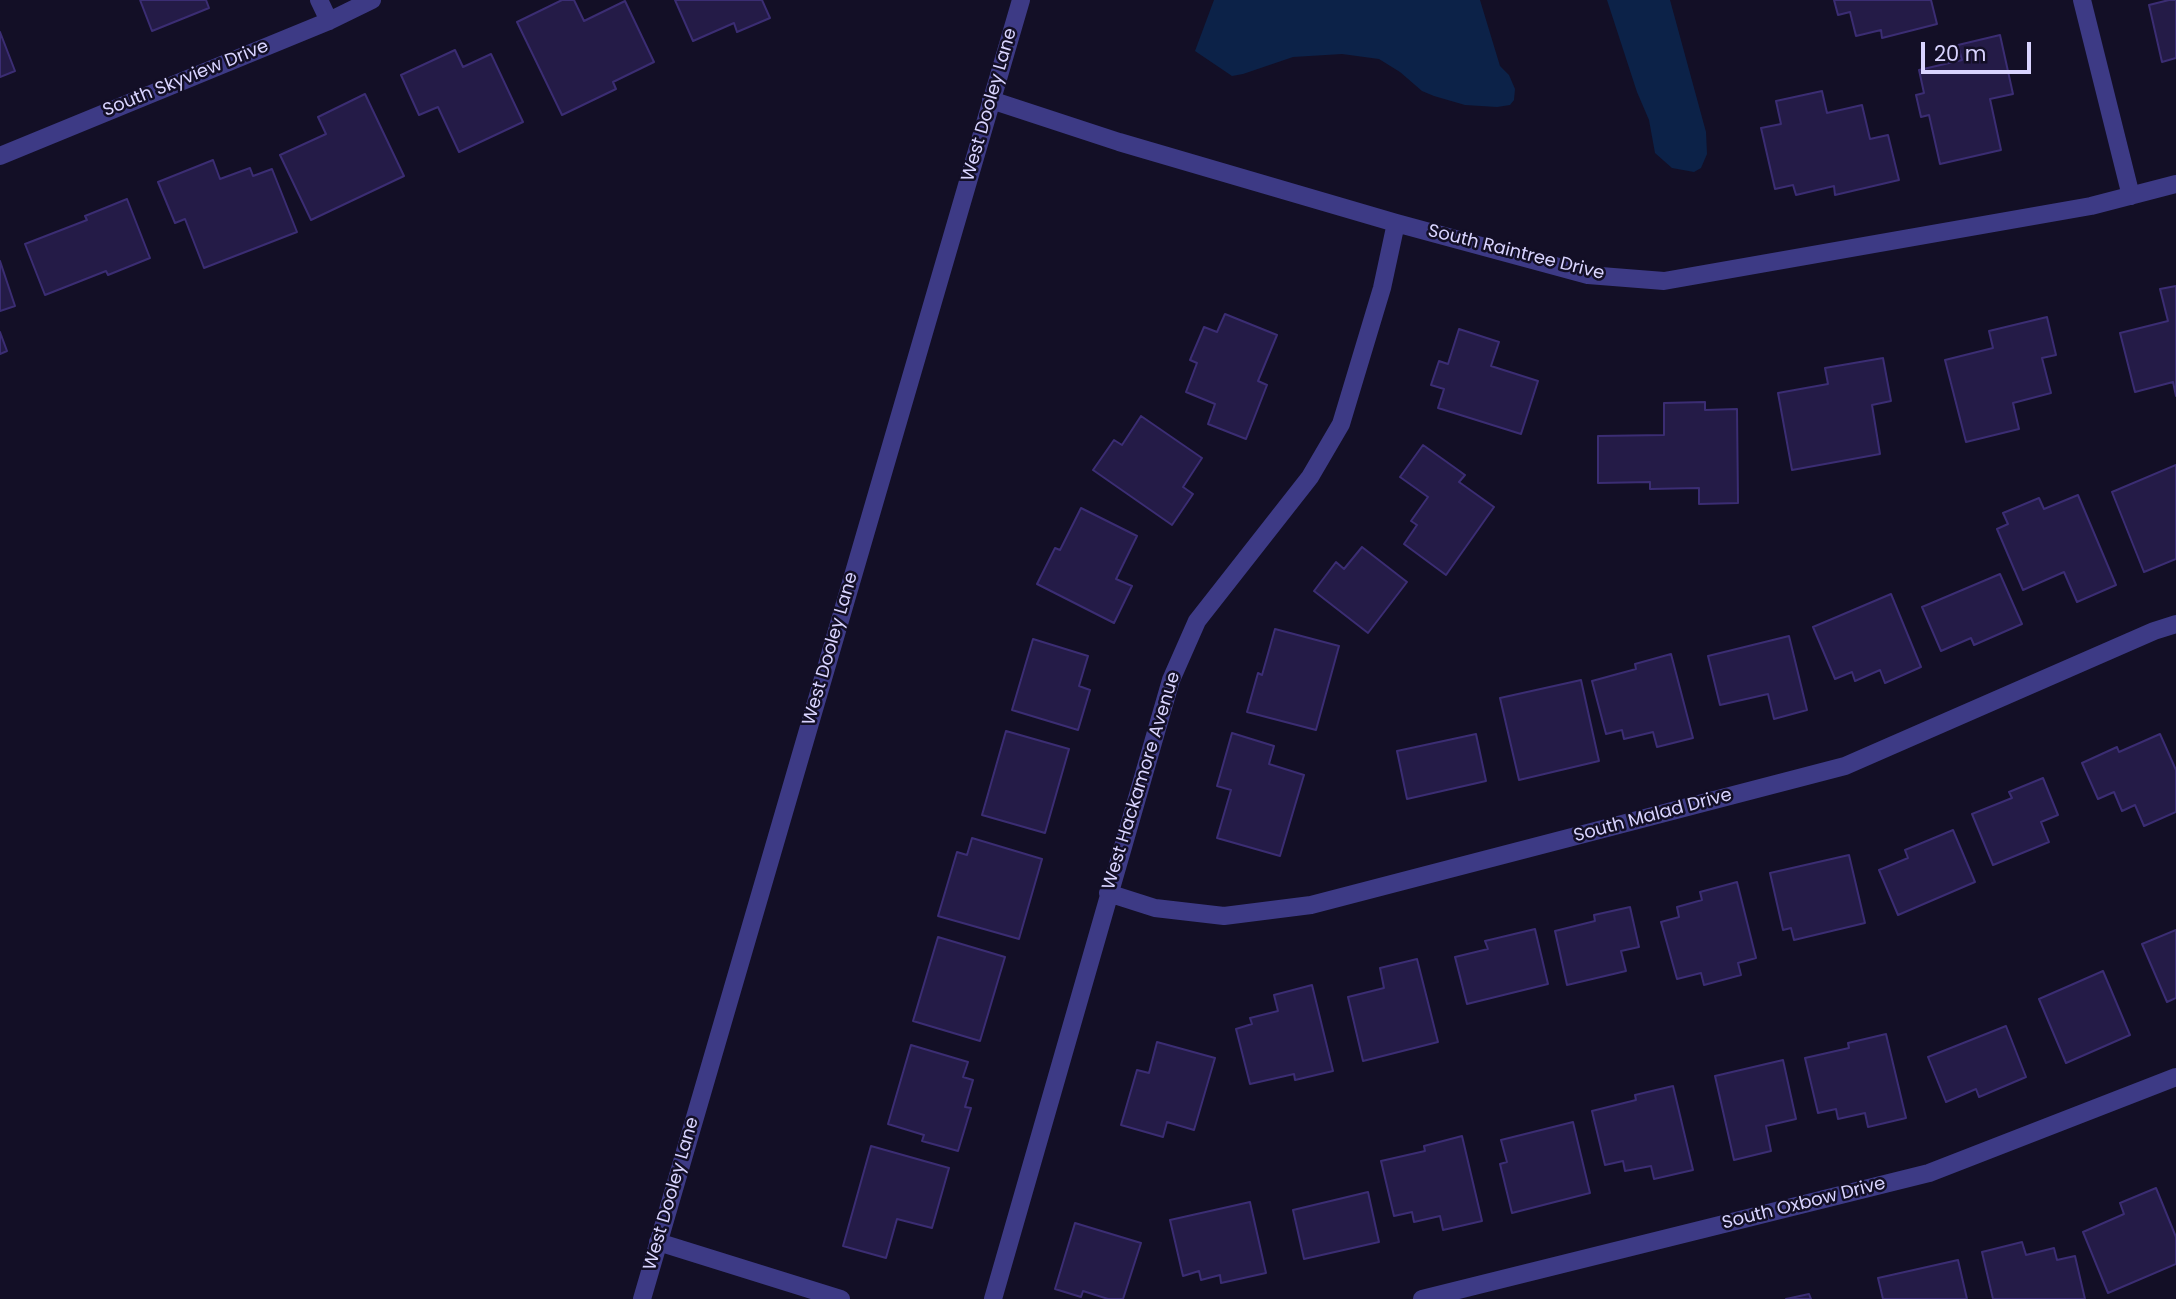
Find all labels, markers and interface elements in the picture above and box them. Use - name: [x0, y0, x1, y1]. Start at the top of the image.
- street label: West Dooley Lane: [958, 26, 1022, 184]
- scale bar: [1924, 28, 2034, 72]
- street label: South Skyview Drive: [100, 36, 272, 122]
- text: 20 m: [1934, 39, 1987, 68]
- street label: South Raintree Drive: [1426, 221, 1606, 285]
- street label: West Dooley Lane: [799, 570, 863, 728]
- street label: West Hackamore Avenue: [1099, 669, 1185, 893]
- street label: South Malad Drive: [1572, 784, 1734, 848]
- street label: West Dooley Lane: [640, 1115, 704, 1273]
- street label: South Oxbow Drive: [1720, 1173, 1888, 1235]

